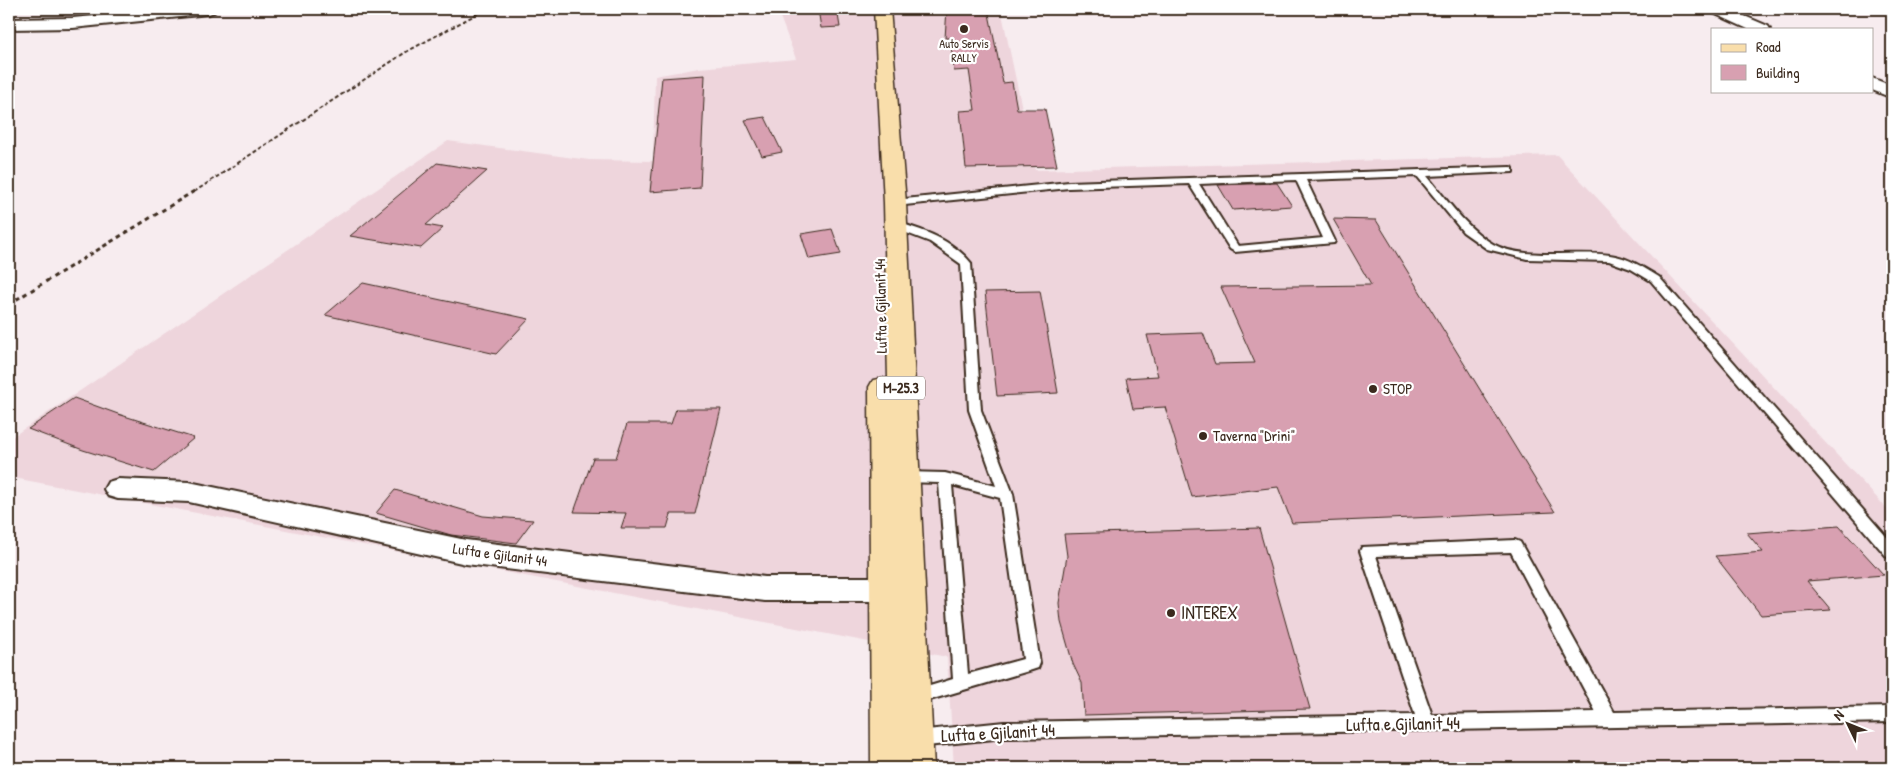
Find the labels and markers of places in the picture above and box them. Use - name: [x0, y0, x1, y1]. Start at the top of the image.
- marker: Auto Servis RALLY: [958, 23, 970, 35]
- place label: Auto Servis RALLY: [939, 35, 989, 66]
- place label: STOP: [1383, 378, 1412, 399]
- marker: STOP: [1367, 383, 1379, 395]
- place label: Taverna "Drini": [1213, 425, 1295, 446]
- marker: Taverna "Drini": [1197, 430, 1209, 442]
- place label: INTEREX: [1181, 600, 1238, 625]
- marker: INTEREX: [1165, 607, 1177, 619]

